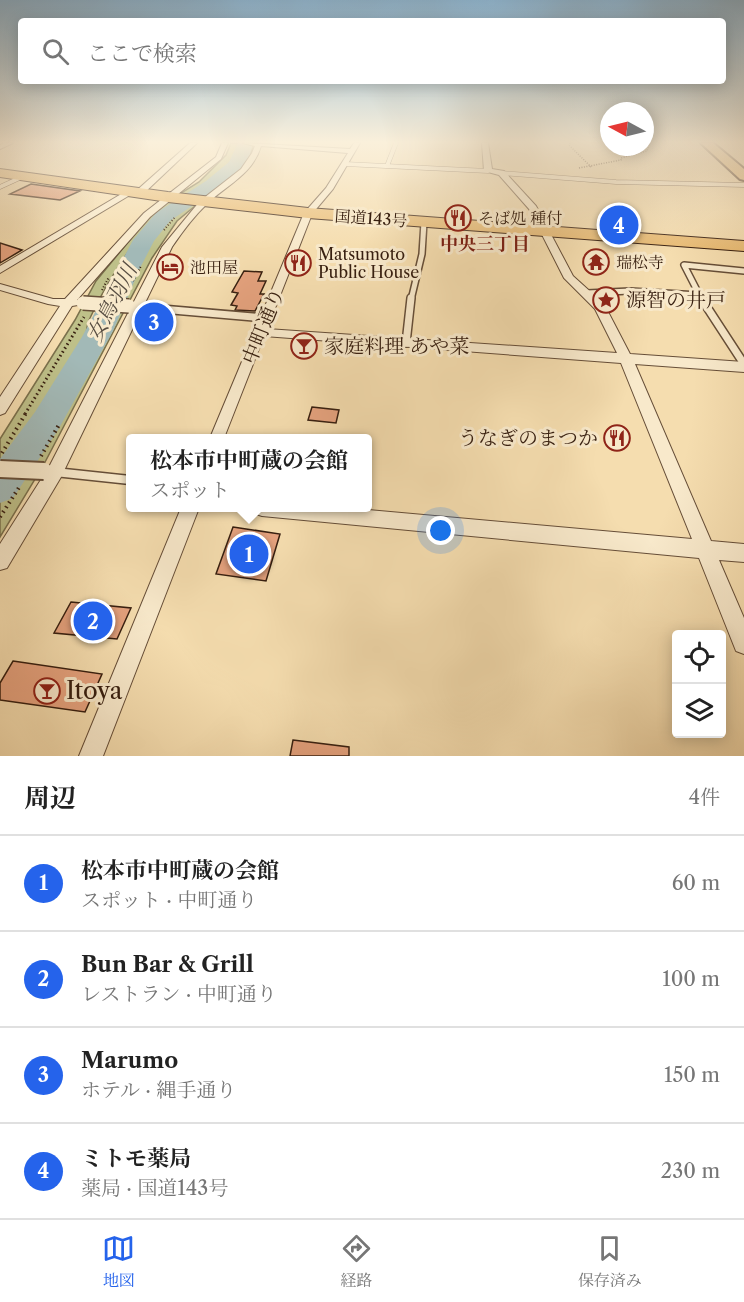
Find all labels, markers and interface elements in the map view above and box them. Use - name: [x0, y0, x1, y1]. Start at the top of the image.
- search box: [18, 18, 726, 84]
- icon: search: [39, 35, 72, 68]
- text: ここで検索: [87, 40, 197, 67]
- north arrow: [600, 102, 654, 156]
- pin: 4: [600, 202, 638, 248]
- restaurant icon: そば処 種付: [443, 203, 473, 233]
- street label: 国道143号: [334, 205, 408, 231]
- place label: そば処 種付: [478, 208, 562, 228]
- district label: 中央三丁目: [440, 233, 530, 255]
- place label: Matsumoto Public House: [318, 244, 419, 282]
- temple icon: 瑞松寺: [581, 247, 611, 277]
- restaurant icon: Matsumoto Public House: [283, 248, 313, 278]
- hotel icon: 池田屋: [155, 252, 185, 282]
- place label: 瑞松寺: [616, 252, 664, 272]
- place label: 池田屋: [190, 257, 238, 277]
- water label: 女鳥羽川: [81, 258, 143, 346]
- street label: 中町通り: [237, 284, 289, 368]
- place icon: 源智の井戸: [591, 285, 621, 315]
- place label: 源智の井戸: [626, 288, 726, 312]
- pin: 3: [134, 300, 174, 344]
- bar icon: 家庭料理 あや菜: [289, 331, 319, 361]
- place label: 家庭料理 あや菜: [324, 334, 469, 358]
- restaurant icon: うなぎのまつか: [602, 423, 632, 453]
- place label: うなぎのまつか: [458, 426, 598, 450]
- popup: [126, 434, 372, 512]
- text: 松本市中町蔵の会館: [150, 447, 348, 474]
- text: スポット: [150, 478, 230, 502]
- your location: [426, 516, 455, 545]
- pin: 1: [230, 532, 268, 576]
- pin: 2: [74, 598, 112, 644]
- map controls: [672, 630, 726, 738]
- button: locate: [672, 630, 726, 684]
- bar icon: Itoya: [32, 676, 62, 706]
- place label: Itoya: [66, 676, 123, 705]
- button: layers: [672, 684, 726, 738]
- text: 周辺: [24, 782, 76, 814]
- text: 4件: [688, 785, 720, 809]
- text: 松本市中町蔵の会館: [81, 857, 279, 884]
- text: 1: [39, 871, 48, 895]
- text: 60 m: [672, 871, 720, 895]
- text: スポット · 中町通り: [81, 888, 257, 912]
- text: Bun Bar & Grill: [81, 951, 254, 978]
- text: 2: [38, 967, 49, 991]
- text: 100 m: [662, 967, 720, 991]
- text: レストラン · 中町通り: [81, 982, 277, 1006]
- text: Marumo: [81, 1047, 178, 1074]
- text: 3: [38, 1063, 49, 1087]
- text: 150 m: [664, 1063, 720, 1087]
- text: ホテル · 縄手通り: [81, 1078, 236, 1102]
- text: ミトモ薬局: [81, 1145, 191, 1172]
- text: 4: [38, 1159, 49, 1183]
- text: 230 m: [661, 1159, 720, 1183]
- text: 薬局 · 国道143号: [81, 1176, 228, 1200]
- tab: 地図: [102, 1232, 135, 1291]
- tab: 経路: [340, 1232, 373, 1291]
- tab: 保存済み: [578, 1232, 642, 1291]

